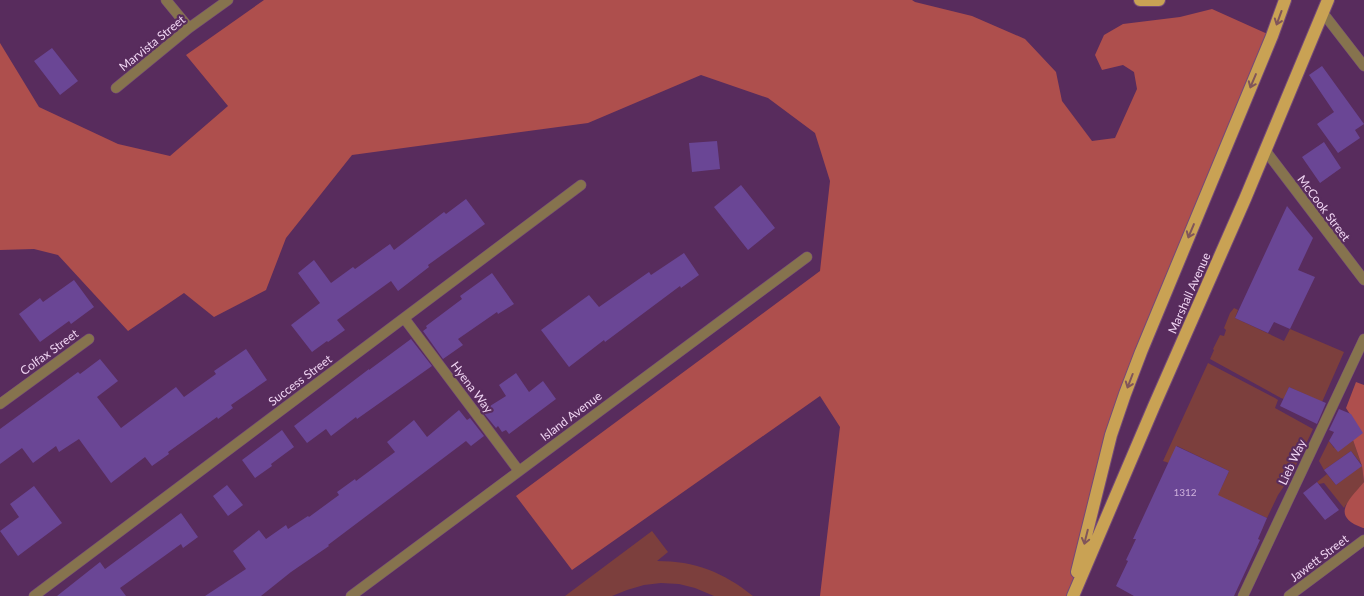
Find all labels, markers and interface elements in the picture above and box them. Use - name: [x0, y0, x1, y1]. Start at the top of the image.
- one-way arrow: [1274, 10, 1283, 25]
- street label: Marvista Street: [116, 11, 189, 74]
- one-way arrow: [1248, 73, 1257, 88]
- street label: McCook Street: [1294, 172, 1354, 245]
- one-way arrow: [1186, 223, 1196, 238]
- street label: Marshall Avenue: [1164, 250, 1214, 336]
- street label: Colfax Street: [17, 325, 82, 378]
- street label: Success Street: [265, 351, 335, 409]
- street label: Hyena Way: [448, 358, 497, 416]
- one-way arrow: [1124, 373, 1134, 388]
- street label: Island Avenue: [537, 388, 605, 444]
- street label: Lieb Way: [1275, 436, 1309, 487]
- house number: 1312: [1173, 486, 1197, 498]
- one-way arrow: [1080, 529, 1090, 545]
- street label: Jawett Street: [1287, 531, 1352, 585]

